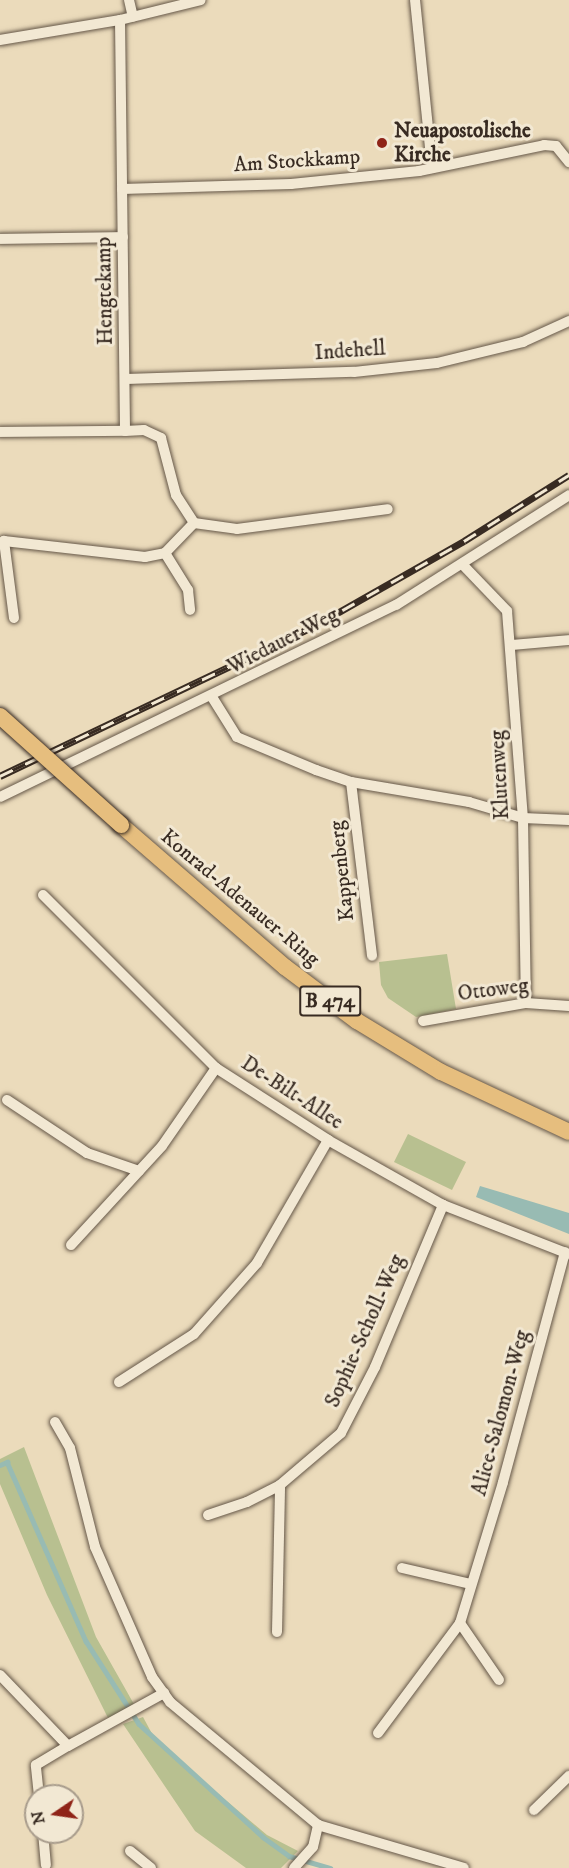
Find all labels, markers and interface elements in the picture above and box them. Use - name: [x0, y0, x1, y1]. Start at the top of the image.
- place label: Neuapostolische Kirche: [394, 118, 531, 168]
- marker: Neuapostolische Kirche: [375, 136, 389, 150]
- street label: Am Stockkamp: [233, 144, 361, 178]
- street label: Hengtekamp: [91, 237, 119, 345]
- street label: Indehell: [314, 336, 386, 366]
- street label: Wiedauer Weg: [223, 602, 343, 680]
- street label: Klutenweg: [485, 730, 515, 820]
- street label: Kappenberg: [324, 819, 360, 923]
- street label: Konrad-Adenauer-Ring: [155, 824, 325, 972]
- street label: Ottoweg: [456, 973, 530, 1007]
- road number: B 474: [298, 984, 362, 1018]
- street label: De-Bilt-Allee: [236, 1051, 348, 1135]
- street label: Sophie-Scholl-Weg: [320, 1251, 410, 1411]
- street label: Alice-Salomon-Weg: [467, 1327, 535, 1499]
- north arrow: [24, 1784, 84, 1844]
- text: N: [27, 1809, 50, 1826]

